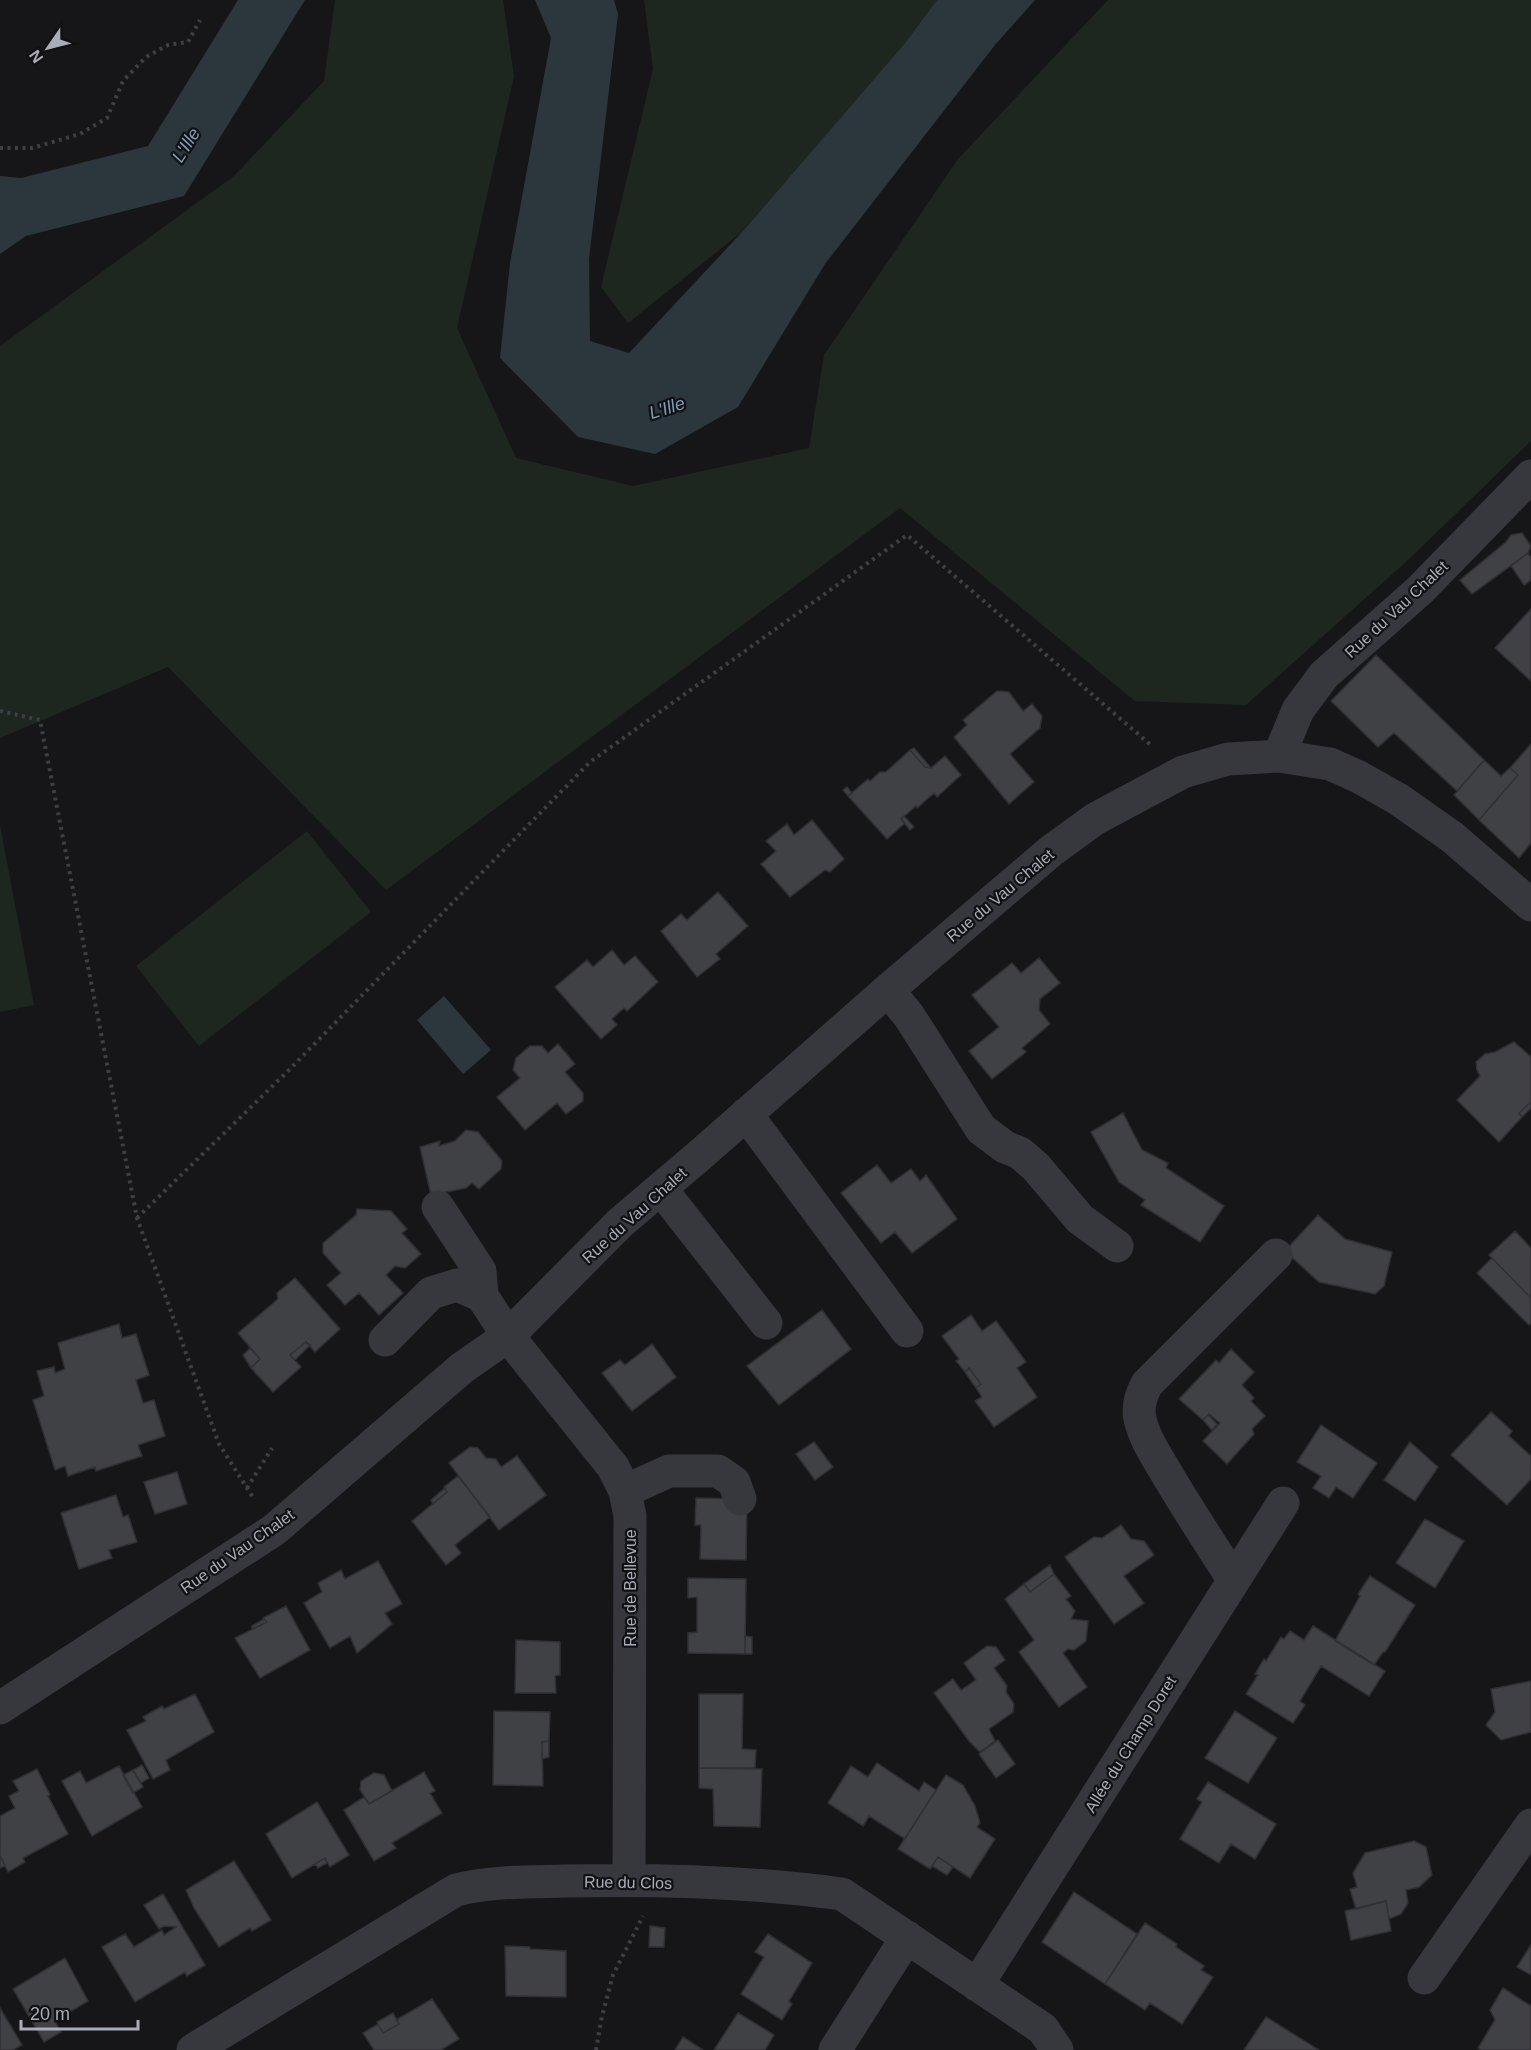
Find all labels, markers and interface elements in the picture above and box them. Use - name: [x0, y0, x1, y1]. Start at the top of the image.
- north arrow: [18, 18, 78, 78]
- text: N: [26, 47, 46, 66]
- water label: L'Ille: [168, 124, 204, 166]
- water label: L'Ille: [647, 393, 687, 423]
- street label: Rue du Vau Chalet: [1342, 557, 1452, 661]
- street label: Rue du Vau Chalet: [944, 845, 1058, 945]
- street label: Rue du Vau Chalet: [579, 1164, 690, 1267]
- street label: Rue du Vau Chalet: [178, 1506, 298, 1597]
- street label: Rue de Bellevue: [622, 1529, 639, 1647]
- street label: Allée du Champ Doret: [1082, 1673, 1180, 1816]
- street label: Rue du Clos: [584, 1873, 672, 1892]
- scale bar: [21, 1993, 138, 2031]
- text: 20 m: [30, 2004, 70, 2024]

